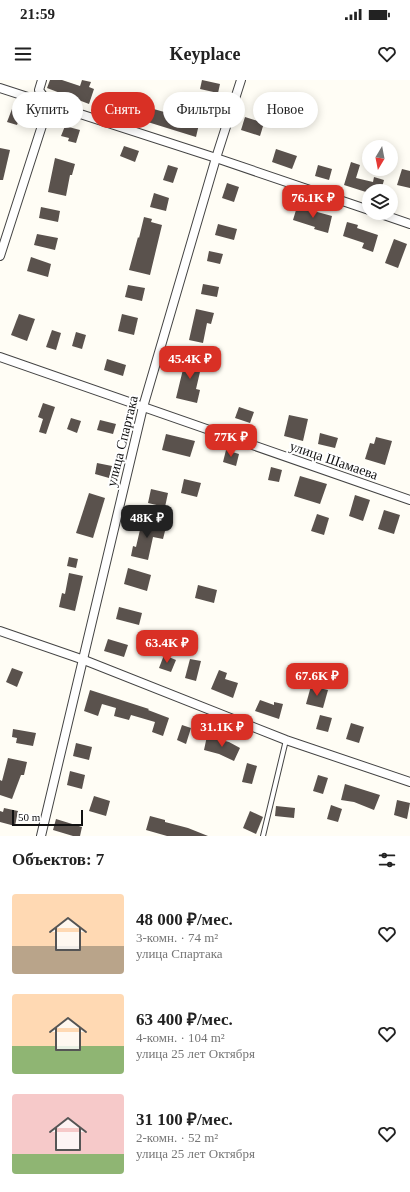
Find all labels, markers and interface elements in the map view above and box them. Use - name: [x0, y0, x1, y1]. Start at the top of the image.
- text: 21:59: [20, 6, 55, 22]
- icon: menu: [12, 43, 34, 65]
- icon: heart: [376, 43, 398, 65]
- text: Keyplace: [170, 44, 240, 64]
- chip: Купить: [12, 92, 83, 128]
- chip: Снять: [91, 92, 155, 128]
- chip: Фильтры: [163, 92, 245, 128]
- chip: Новое: [253, 92, 318, 128]
- north arrow: [362, 140, 398, 176]
- map controls: [362, 140, 398, 220]
- button: layers: [362, 184, 398, 220]
- pin: 76.1K ₽: [276, 185, 350, 219]
- text: 76.1K ₽: [291, 190, 335, 205]
- pin: 45.4K ₽: [153, 346, 227, 380]
- text: 45.4K ₽: [168, 351, 212, 366]
- street label: улица Спартака: [104, 393, 141, 488]
- pin: 77K ₽: [203, 424, 259, 458]
- text: 77K ₽: [214, 429, 248, 444]
- street label: улица Шамаева: [288, 438, 381, 483]
- pin: 48K ₽: [119, 505, 175, 539]
- text: 48K ₽: [130, 510, 164, 525]
- pin: 63.4K ₽: [130, 630, 204, 664]
- text: 63.4K ₽: [145, 635, 189, 650]
- pin: 67.6K ₽: [280, 663, 354, 697]
- text: 67.6K ₽: [295, 668, 339, 683]
- pin: 31.1K ₽: [185, 714, 259, 748]
- text: 31.1K ₽: [200, 719, 244, 734]
- scale bar: [12, 808, 83, 827]
- text: 50 m: [18, 811, 40, 823]
- icon: filters: [376, 849, 398, 871]
- text: Объектов: 7: [12, 850, 104, 869]
- icon: home: [44, 910, 92, 958]
- text: 48 000 ₽/мес.: [136, 910, 233, 929]
- icon: heart: [376, 923, 398, 945]
- text: 3-комн. · 74 m²: [136, 930, 218, 945]
- text: улица Спартака: [136, 946, 223, 961]
- icon: home: [44, 1010, 92, 1058]
- text: 63 400 ₽/мес.: [136, 1010, 233, 1029]
- icon: heart: [376, 1023, 398, 1045]
- text: 4-комн. · 104 m²: [136, 1030, 225, 1045]
- text: улица 25 лет Октября: [136, 1046, 255, 1061]
- icon: home: [44, 1110, 92, 1158]
- text: 31 100 ₽/мес.: [136, 1110, 233, 1129]
- icon: heart: [376, 1123, 398, 1145]
- text: 2-комн. · 52 m²: [136, 1130, 218, 1145]
- text: улица 25 лет Октября: [136, 1146, 255, 1161]

